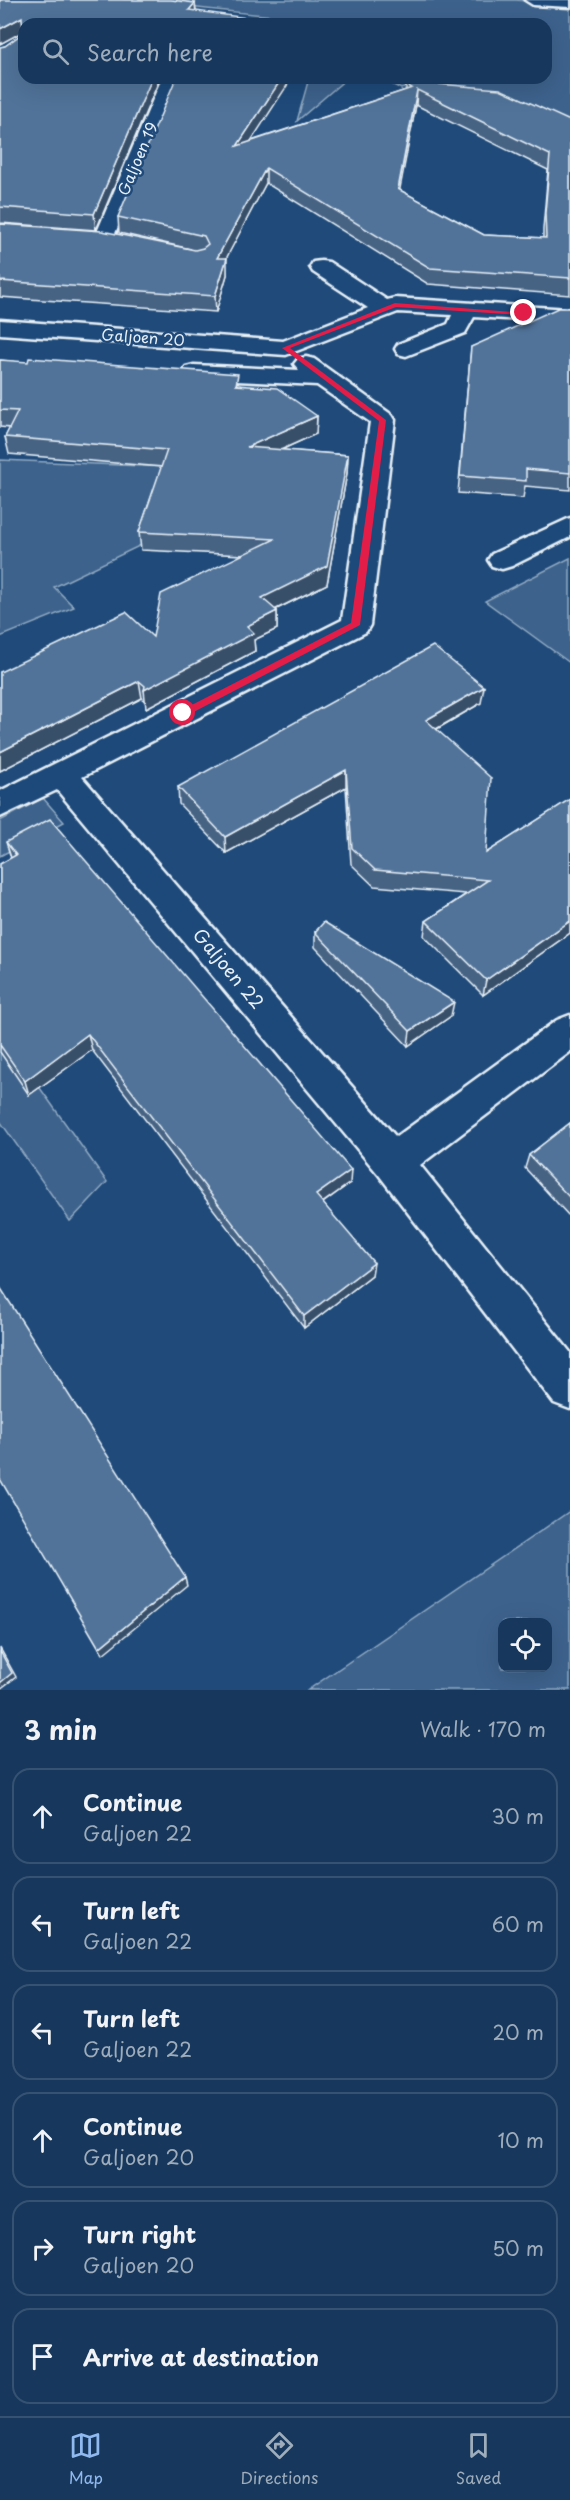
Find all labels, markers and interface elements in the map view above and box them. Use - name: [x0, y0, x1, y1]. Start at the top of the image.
- search box: [18, 18, 552, 84]
- icon: search: [39, 35, 72, 68]
- text: Search here: [87, 35, 213, 68]
- street label: Galjoen 19: [111, 118, 162, 199]
- route end: [510, 299, 536, 325]
- street label: Galjoen 20: [101, 322, 185, 351]
- route start: [169, 699, 195, 725]
- street label: Galjoen 22: [187, 922, 271, 1014]
- map controls: [498, 1618, 552, 1672]
- button: locate: [498, 1618, 552, 1672]
- text: 3 min: [24, 1710, 97, 1749]
- text: Walk · 170 m: [420, 1714, 546, 1744]
- text: Continue: [83, 1785, 182, 1818]
- icon: ahead: [26, 1800, 59, 1833]
- text: 30 m: [491, 1801, 544, 1831]
- text: Galjoen 22: [83, 1818, 192, 1848]
- text: Turn left: [83, 1893, 180, 1926]
- icon: left: [26, 1908, 59, 1941]
- text: 60 m: [492, 1909, 544, 1939]
- text: Galjoen 22: [83, 1926, 192, 1956]
- text: Turn left: [83, 2001, 180, 2034]
- icon: left: [26, 2016, 59, 2049]
- text: 20 m: [492, 2017, 544, 2047]
- text: Galjoen 22: [83, 2034, 192, 2064]
- text: Continue: [83, 2109, 182, 2142]
- icon: ahead: [26, 2124, 59, 2157]
- text: 10 m: [497, 2125, 544, 2155]
- text: Galjoen 20: [83, 2142, 194, 2172]
- text: Turn right: [83, 2217, 196, 2250]
- icon: right: [26, 2232, 59, 2265]
- text: 50 m: [492, 2233, 544, 2263]
- text: Galjoen 20: [83, 2250, 194, 2280]
- icon: arrive: [26, 2340, 59, 2373]
- text: Arrive at destination: [83, 2340, 319, 2373]
- tab: Map: [69, 2429, 103, 2489]
- tab: Directions: [240, 2429, 318, 2489]
- tab: Saved: [456, 2429, 501, 2489]

